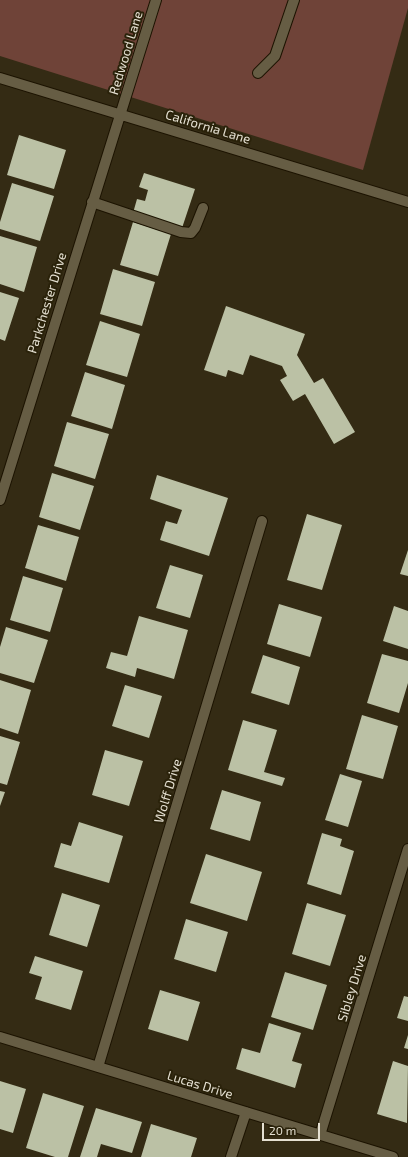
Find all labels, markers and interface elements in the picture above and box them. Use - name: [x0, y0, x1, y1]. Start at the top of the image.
- street label: Redwood Lane: [106, 9, 146, 97]
- street label: California Lane: [164, 107, 252, 147]
- street label: Parkchester Drive: [24, 251, 70, 355]
- street label: Wolff Drive: [151, 757, 185, 825]
- street label: Sibley Drive: [334, 953, 370, 1023]
- street label: Lucas Drive: [165, 1068, 235, 1102]
- scale bar: [264, 1115, 322, 1141]
- text: 20 m: [269, 1123, 296, 1137]

